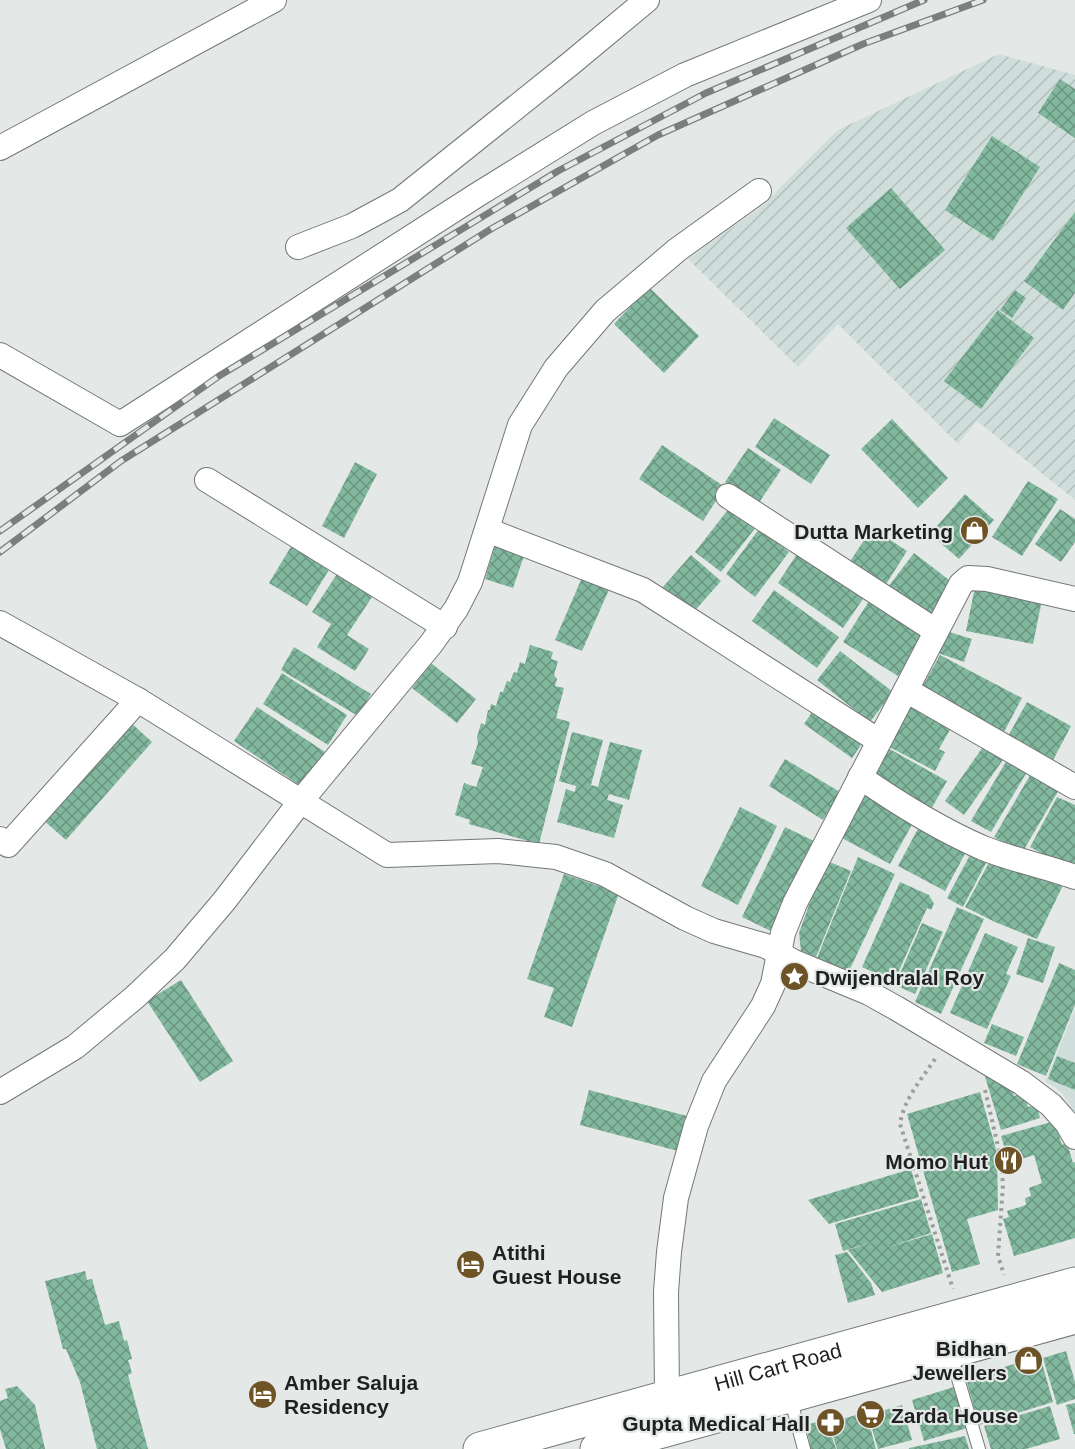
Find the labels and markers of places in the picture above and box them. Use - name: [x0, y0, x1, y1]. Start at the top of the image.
- shop icon: Dutta Marketing: [958, 515, 990, 547]
- place label: Dutta Marketing: [794, 520, 953, 543]
- place icon: Dwijendralal Roy: [778, 961, 810, 993]
- place label: Dwijendralal Roy: [815, 966, 985, 989]
- restaurant icon: Momo Hut: [993, 1145, 1025, 1177]
- place label: Momo Hut: [885, 1150, 988, 1173]
- place label: Atithi Guest House: [492, 1241, 622, 1288]
- hotel icon: Atithi Guest House: [455, 1248, 487, 1280]
- place label: Bidhan Jewellers: [912, 1337, 1007, 1384]
- shop icon: Bidhan Jewellers: [1012, 1344, 1044, 1376]
- place label: Amber Saluja Residency: [284, 1371, 419, 1418]
- hotel icon: Amber Saluja Residency: [247, 1378, 279, 1410]
- supermarket icon: Zarda House: [854, 1399, 886, 1431]
- place label: Zarda House: [891, 1404, 1018, 1427]
- pharmacy icon: Gupta Medical Hall: [815, 1407, 847, 1439]
- place label: Gupta Medical Hall: [622, 1412, 810, 1435]

